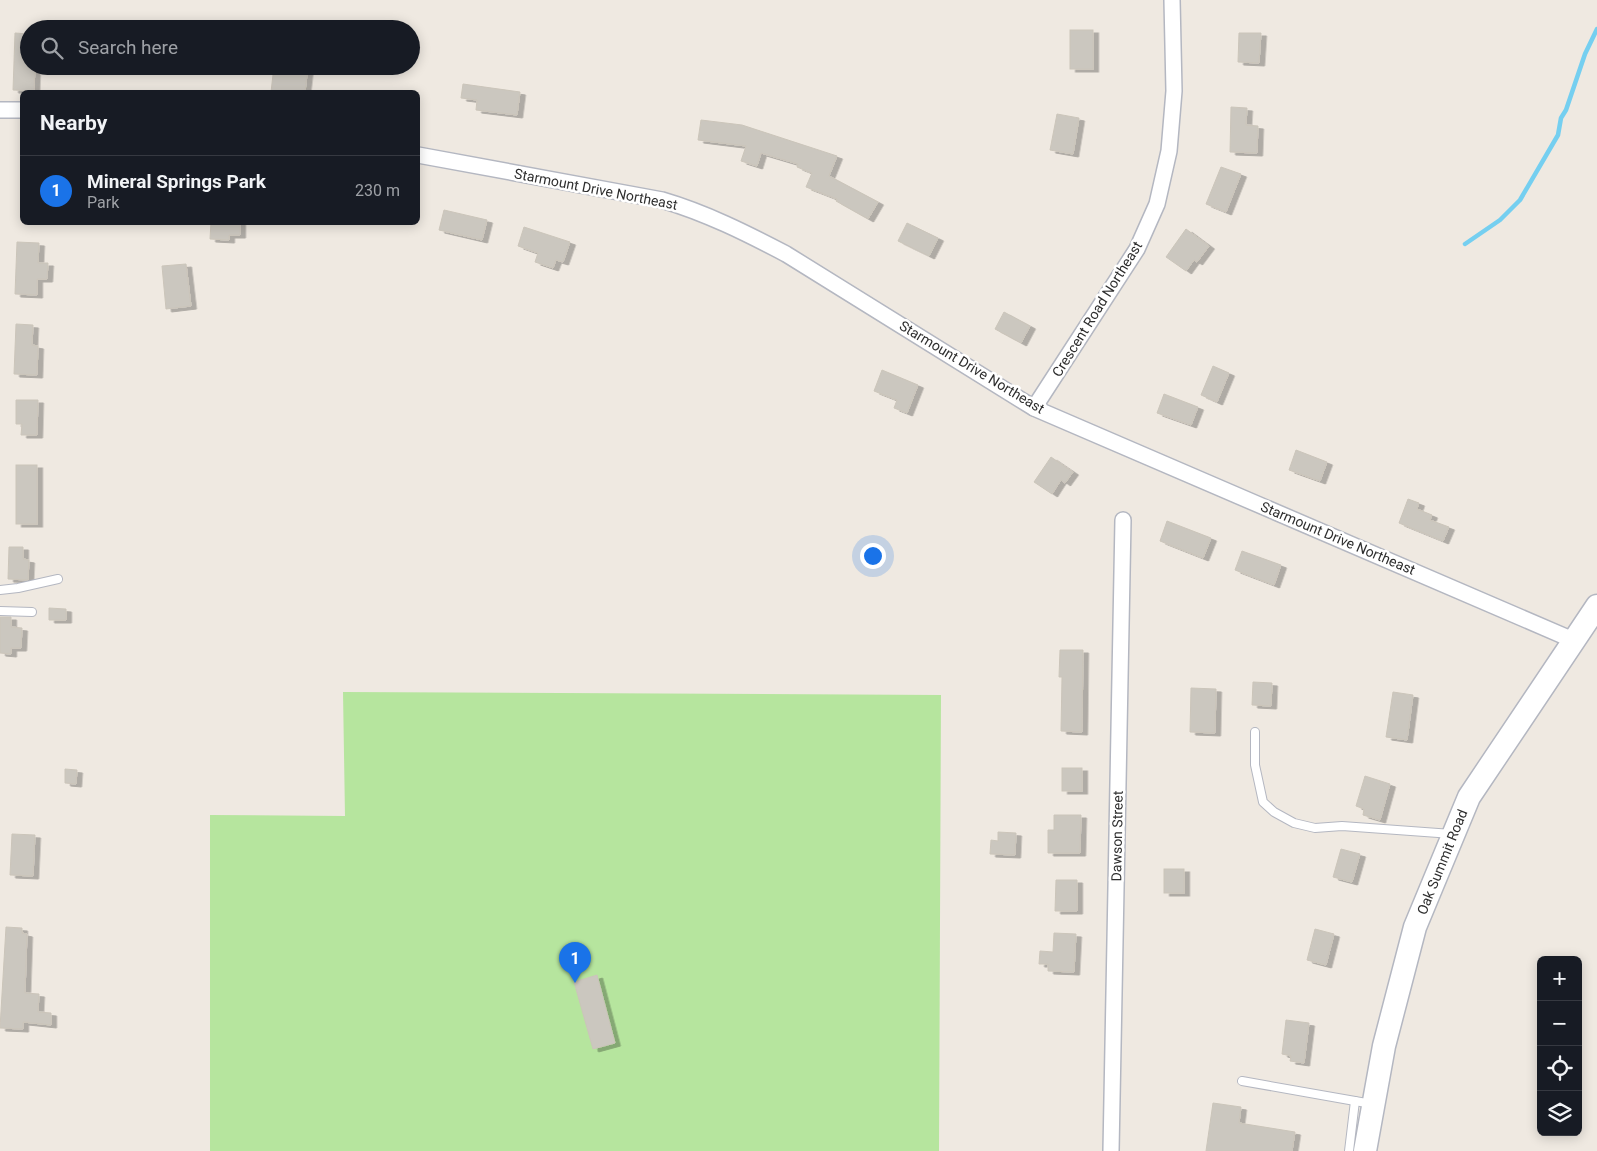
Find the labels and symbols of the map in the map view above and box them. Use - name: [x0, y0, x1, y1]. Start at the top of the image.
- street label: Starmount Drive Northeast: [513, 165, 679, 213]
- street label: Crescent Road Northeast: [1049, 238, 1146, 380]
- street label: Starmount Drive Northeast: [897, 317, 1048, 417]
- street label: Starmount Drive Northeast: [1258, 498, 1418, 578]
- your location: [860, 543, 886, 569]
- street label: Dawson Street: [1108, 790, 1126, 881]
- street label: Oak Summit Road: [1414, 807, 1470, 917]
- pin: 1: [559, 942, 591, 983]

